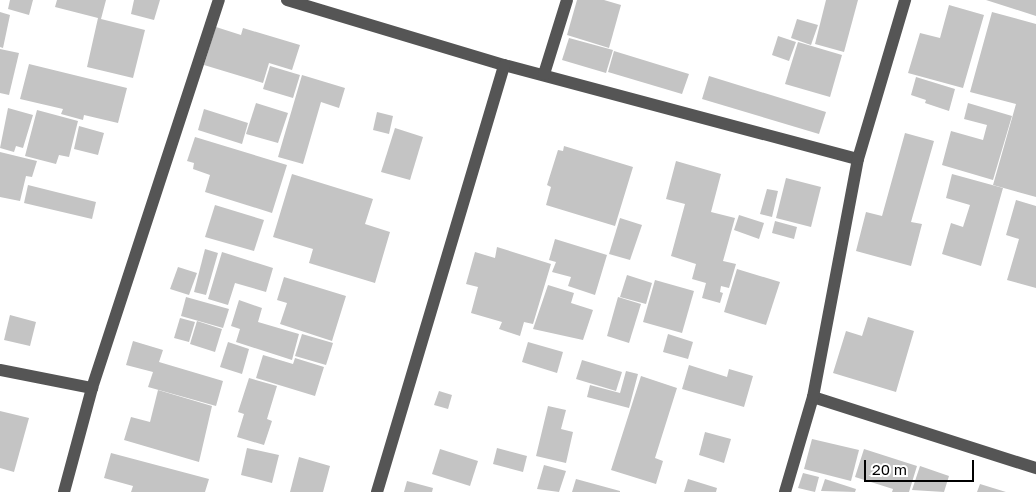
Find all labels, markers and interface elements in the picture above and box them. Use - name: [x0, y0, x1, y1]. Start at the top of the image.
- scale bar: [866, 450, 976, 482]
- text: 20 m: [872, 460, 907, 478]

